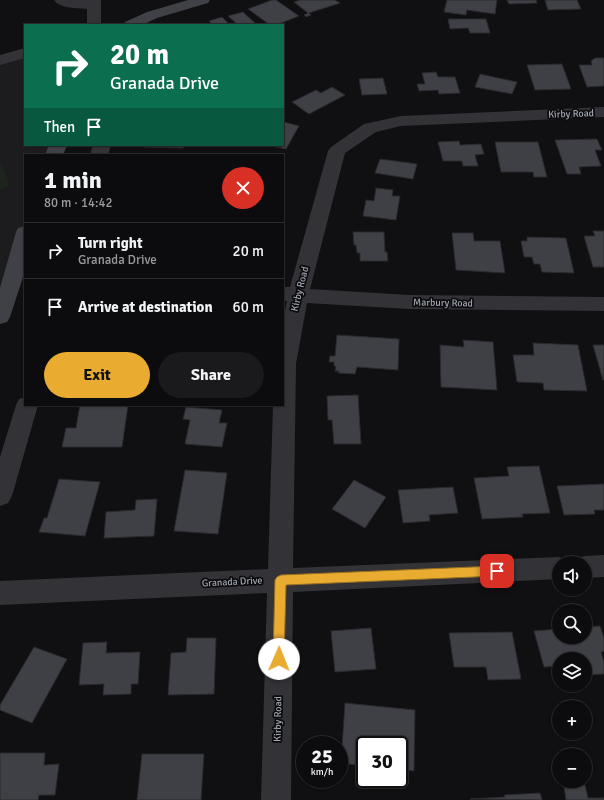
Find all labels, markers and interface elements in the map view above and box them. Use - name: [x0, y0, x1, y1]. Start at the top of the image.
- text: 20 m: [110, 38, 169, 72]
- icon: right: [44, 40, 96, 92]
- text: Granada Drive: [110, 72, 219, 94]
- street label: Kirby Road: [548, 107, 594, 121]
- icon: arrive: [83, 116, 105, 138]
- text: Then: [44, 118, 75, 136]
- text: 1 min: [44, 165, 102, 195]
- button: close: [222, 167, 264, 209]
- text: 80 m · 14:42: [44, 195, 113, 211]
- text: Turn right: [78, 234, 143, 252]
- icon: right: [44, 240, 66, 262]
- text: 20 m: [233, 242, 264, 260]
- text: Granada Drive: [78, 252, 157, 268]
- street label: Kirby Road: [289, 265, 311, 313]
- icon: arrive: [44, 296, 66, 318]
- street label: Marbury Road: [413, 296, 473, 310]
- text: Arrive at destination: [78, 298, 213, 316]
- text: 60 m: [233, 298, 264, 316]
- button: Exit: [44, 352, 150, 398]
- button: Share: [158, 352, 264, 398]
- pin: [480, 554, 514, 588]
- map controls: [552, 556, 592, 788]
- button: sound: [552, 556, 592, 596]
- icon: arrive: [486, 560, 508, 582]
- street label: Granada Drive: [201, 574, 263, 590]
- button: search: [552, 604, 592, 644]
- position arrow: [258, 638, 300, 680]
- button: layers: [552, 652, 592, 692]
- street label: Kirby Road: [272, 696, 284, 742]
- button: +: [552, 700, 592, 740]
- speed limit sign: 30: [356, 736, 408, 788]
- text: 25: [311, 744, 333, 769]
- button: −: [552, 748, 592, 788]
- text: km/h: [311, 766, 333, 778]

